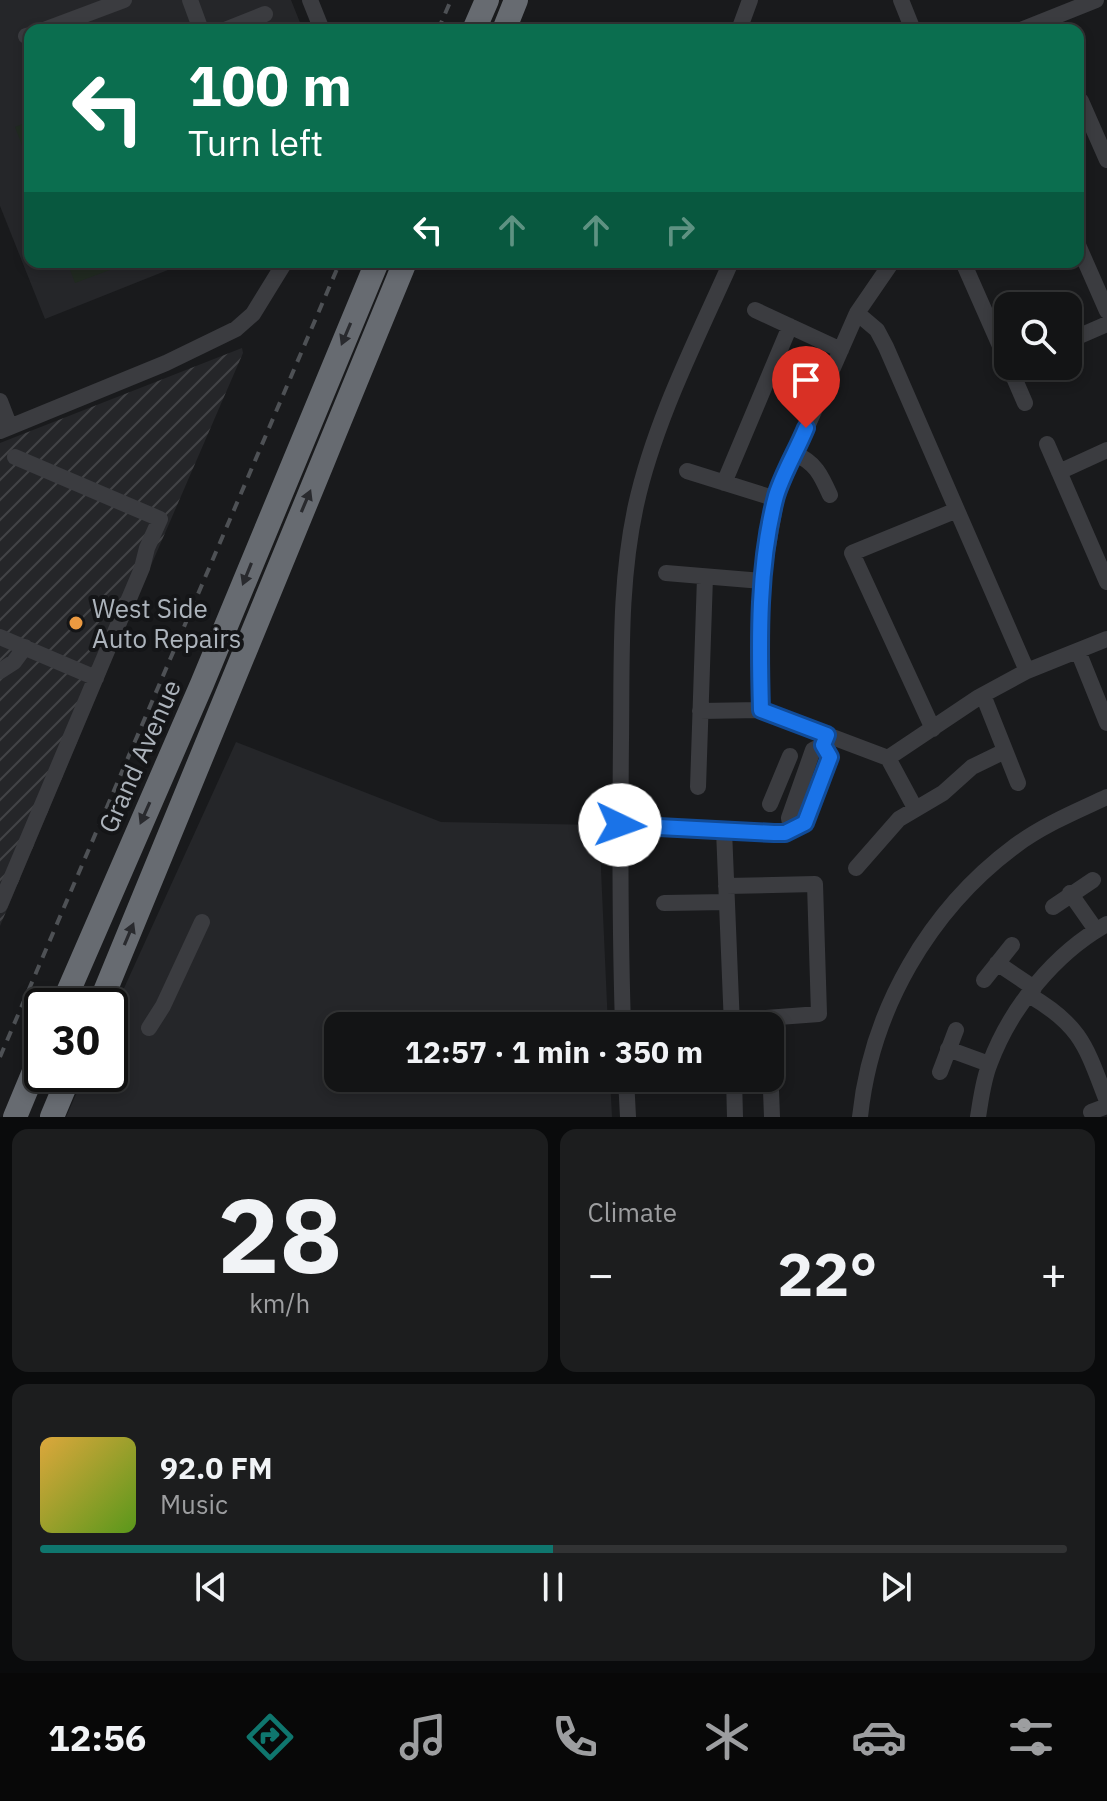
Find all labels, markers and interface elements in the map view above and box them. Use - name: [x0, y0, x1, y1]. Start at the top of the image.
- text: 100 m: [188, 49, 352, 121]
- icon: left: [56, 56, 160, 160]
- text: Turn left: [188, 119, 323, 166]
- icon: left: [406, 208, 450, 252]
- icon: ahead: [490, 208, 534, 252]
- icon: ahead: [574, 208, 618, 252]
- icon: right: [658, 208, 702, 252]
- map controls: [994, 292, 1082, 380]
- button: search: [994, 292, 1082, 380]
- one-way arrow: [339, 322, 352, 346]
- pin: [772, 346, 840, 428]
- icon: arrive: [784, 358, 828, 402]
- one-way arrow: [300, 489, 313, 513]
- one-way arrow: [240, 562, 253, 586]
- place label: West Side Auto Repairs: [92, 591, 241, 655]
- marker: West Side Auto Repairs: [67, 614, 85, 632]
- street label: Grand Avenue: [90, 674, 188, 838]
- position arrow: [578, 783, 662, 867]
- one-way arrow: [138, 801, 152, 825]
- one-way arrow: [123, 922, 136, 946]
- speed limit sign: 30: [24, 988, 128, 1092]
- text: 12:57 · 1 min · 350 m: [405, 1032, 703, 1071]
- text: 28: [217, 1166, 342, 1302]
- text: Climate: [588, 1195, 677, 1229]
- text: 22°: [777, 1234, 877, 1313]
- text: −: [588, 1245, 614, 1302]
- text: +: [1041, 1245, 1067, 1302]
- text: km/h: [249, 1286, 310, 1320]
- text: 92.0 FM: [160, 1448, 273, 1487]
- text: Music: [160, 1487, 228, 1521]
- icon: previous: [189, 1565, 233, 1609]
- icon: pause: [531, 1565, 575, 1609]
- icon: next: [874, 1565, 918, 1609]
- icon: directions: [242, 1709, 298, 1765]
- icon: music: [395, 1709, 451, 1765]
- icon: phone: [547, 1709, 603, 1765]
- icon: climate: [699, 1709, 755, 1765]
- icon: car: [851, 1709, 907, 1765]
- icon: filters: [1003, 1709, 1059, 1765]
- text: 12:56: [48, 1714, 146, 1761]

